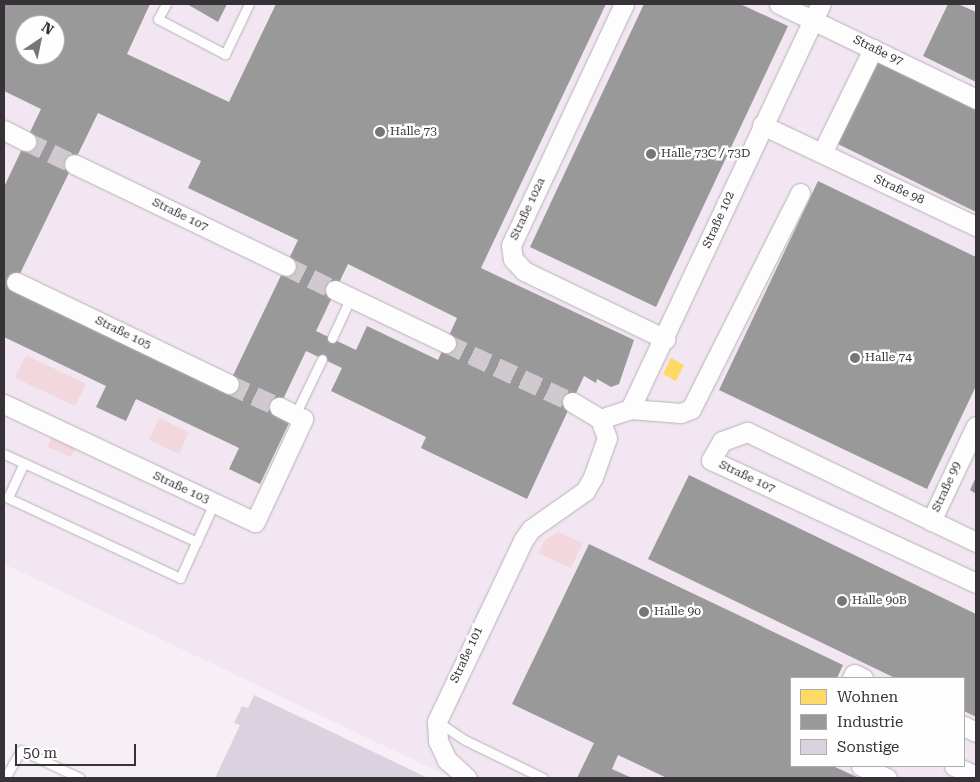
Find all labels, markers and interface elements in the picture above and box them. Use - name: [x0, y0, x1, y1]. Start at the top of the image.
- north arrow: [15, 15, 65, 65]
- text: N: [39, 19, 57, 38]
- street label: Straße 97: [851, 33, 905, 69]
- place label: Halle 73: [390, 125, 437, 139]
- marker: Halle 73: [374, 126, 386, 138]
- place label: Halle 73C / 73D: [661, 147, 750, 161]
- marker: Halle 73C / 73D: [645, 148, 657, 160]
- street label: Straße 98: [872, 172, 926, 208]
- street label: Straße 102a: [507, 176, 549, 242]
- street label: Straße 102: [700, 189, 738, 251]
- street label: Straße 107: [150, 195, 210, 235]
- street label: Straße 105: [93, 313, 153, 353]
- place label: Halle 74: [865, 351, 912, 365]
- marker: Halle 74: [849, 352, 861, 364]
- street label: Straße 107: [717, 458, 777, 496]
- street label: Straße 99: [929, 460, 965, 514]
- street label: Straße 103: [151, 469, 211, 507]
- place label: Halle 90B: [852, 594, 907, 608]
- marker: Halle 90B: [836, 595, 848, 607]
- place label: Halle 90: [654, 605, 701, 619]
- marker: Halle 90: [638, 606, 650, 618]
- street label: Straße 101: [448, 625, 486, 685]
- legend: [790, 677, 965, 767]
- text: Wohnen: [837, 688, 898, 706]
- text: Industrie: [837, 713, 903, 731]
- scale bar: [18, 734, 139, 766]
- text: Sonstige: [837, 738, 899, 756]
- text: 50 m: [23, 744, 57, 762]

